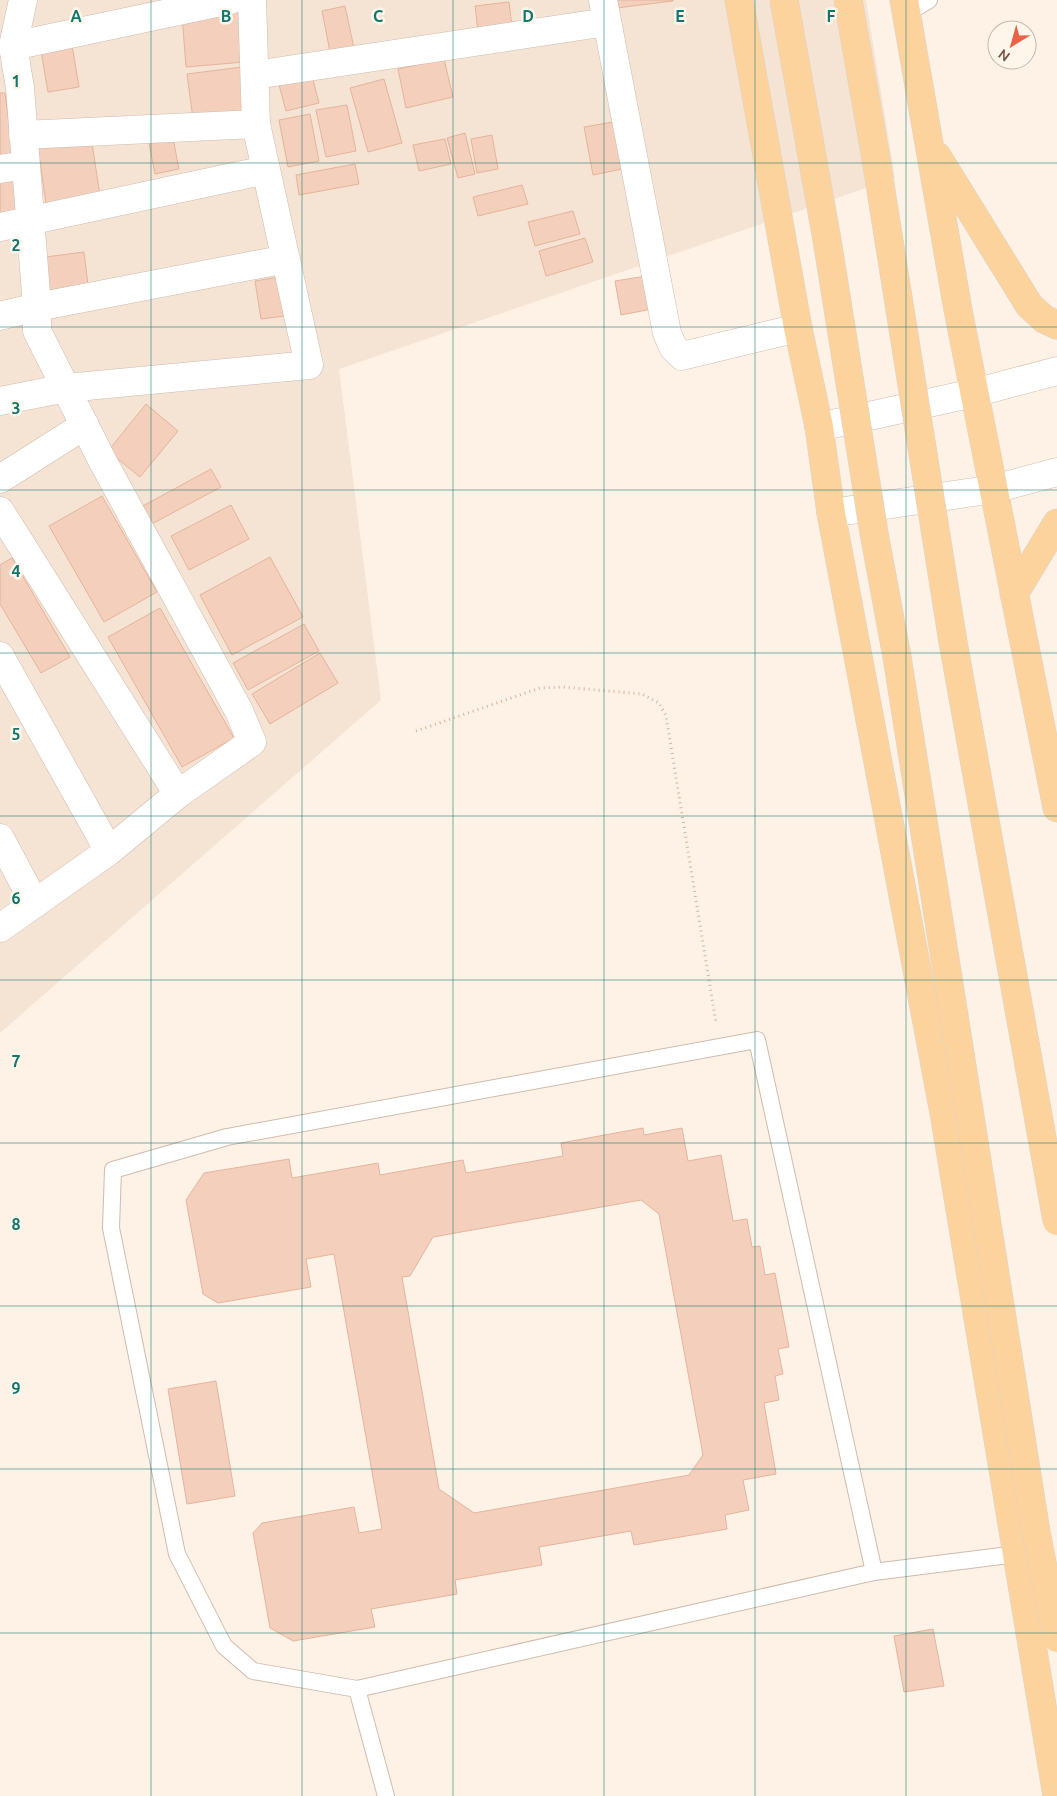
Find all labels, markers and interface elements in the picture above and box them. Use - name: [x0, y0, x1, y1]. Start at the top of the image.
- text: A: [70, 7, 82, 25]
- text: B: [221, 7, 231, 25]
- text: C: [373, 7, 383, 25]
- text: D: [522, 7, 534, 25]
- text: E: [675, 7, 685, 25]
- text: F: [827, 7, 836, 25]
- north arrow: [987, 20, 1037, 70]
- text: N: [995, 46, 1013, 65]
- text: 1: [11, 72, 21, 90]
- text: 2: [11, 236, 21, 254]
- text: 3: [11, 399, 21, 417]
- text: 4: [11, 562, 21, 580]
- text: 5: [11, 725, 21, 743]
- text: 6: [11, 889, 21, 907]
- text: 7: [11, 1052, 21, 1070]
- text: 8: [11, 1215, 21, 1233]
- text: 9: [11, 1379, 21, 1397]

